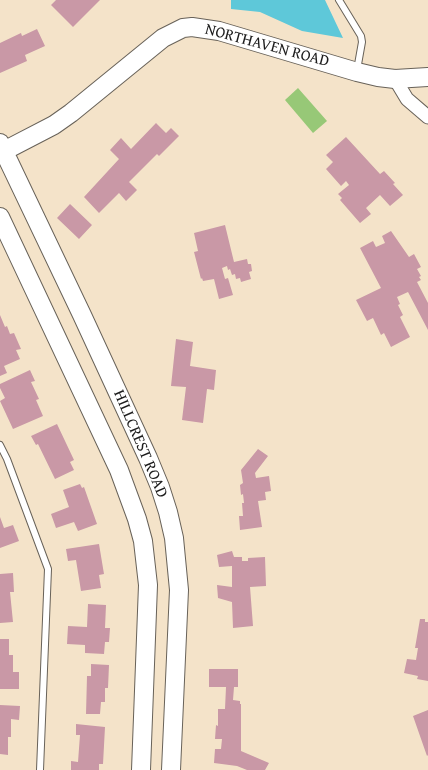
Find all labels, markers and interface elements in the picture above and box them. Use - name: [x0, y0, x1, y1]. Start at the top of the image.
- street label: NORTHAVEN ROAD: [203, 20, 331, 72]
- street label: HILLCREST ROAD: [109, 387, 171, 501]

